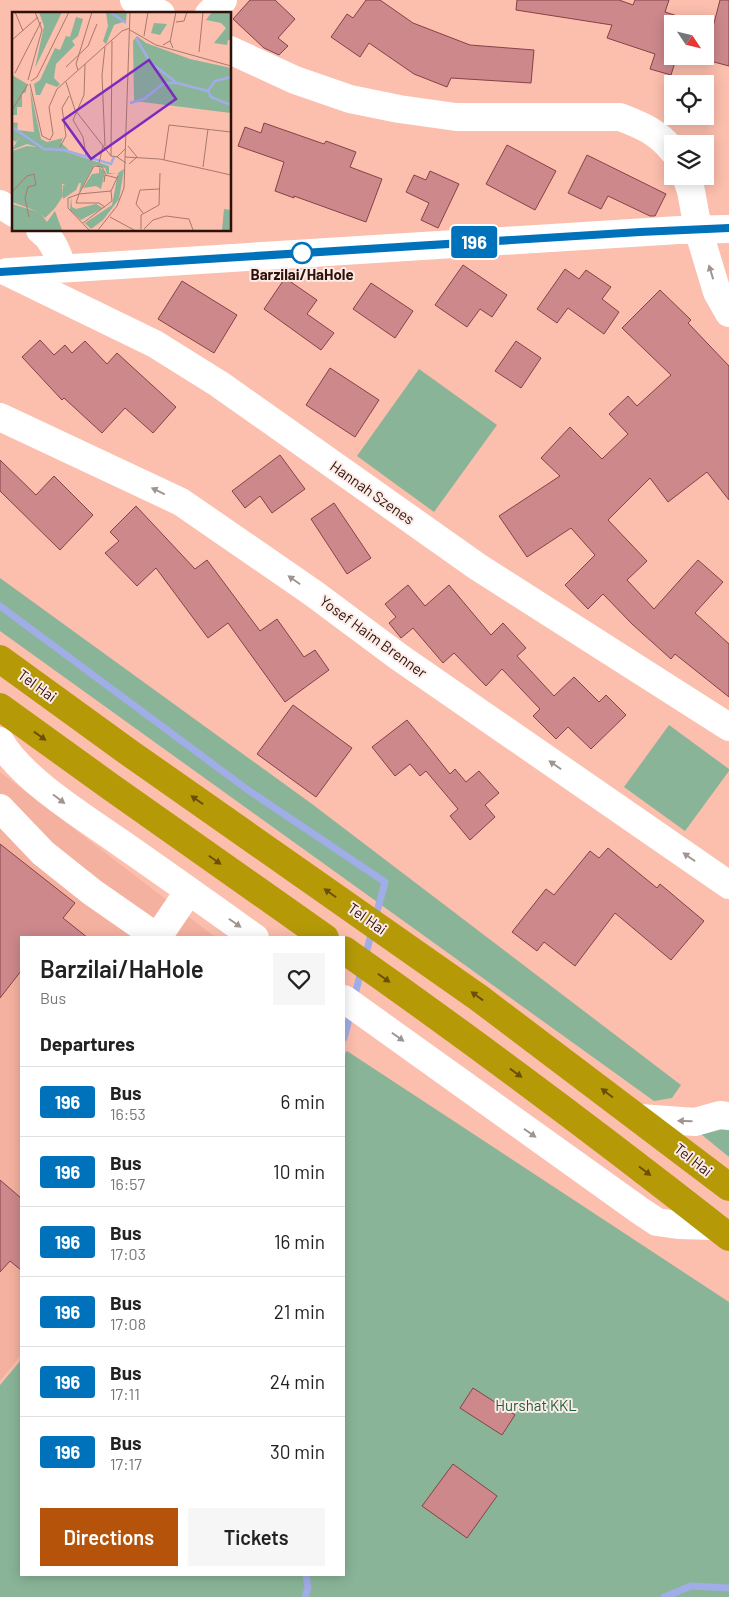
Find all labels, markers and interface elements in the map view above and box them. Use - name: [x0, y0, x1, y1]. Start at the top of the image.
- inset map: [12, 12, 231, 231]
- north arrow: [664, 15, 714, 65]
- map controls: [664, 15, 714, 185]
- button: locate: [664, 75, 714, 125]
- button: layers: [664, 135, 714, 185]
- line badge: 196: [445, 226, 503, 258]
- text: 196: [461, 231, 487, 253]
- marker: Barzilai/HaHole: [291, 242, 313, 264]
- place label: Barzilai/HaHole: [250, 265, 354, 283]
- one-way arrow: [706, 265, 714, 280]
- street label: Hannah Szenes: [327, 456, 418, 528]
- one-way arrow: [151, 487, 165, 495]
- one-way arrow: [287, 575, 301, 585]
- street label: Yosef Haim Brenner: [316, 591, 431, 681]
- street label: Tel Hai: [15, 665, 60, 705]
- one-way arrow: [33, 731, 46, 741]
- one-way arrow: [548, 760, 562, 770]
- one-way arrow: [52, 793, 65, 804]
- one-way arrow: [190, 795, 203, 805]
- one-way arrow: [682, 852, 696, 862]
- one-way arrow: [208, 855, 222, 865]
- one-way arrow: [323, 888, 336, 898]
- street label: Tel Hai: [345, 898, 390, 938]
- one-way arrow: [228, 918, 241, 928]
- button: heart: [273, 953, 325, 1005]
- text: Barzilai/HaHole: [40, 954, 204, 983]
- one-way arrow: [377, 973, 391, 983]
- text: Bus: [40, 988, 66, 1007]
- one-way arrow: [470, 991, 484, 1001]
- text: Departures: [40, 1032, 135, 1055]
- one-way arrow: [391, 1032, 405, 1042]
- one-way arrow: [509, 1068, 523, 1078]
- text: Bus: [110, 1081, 142, 1104]
- one-way arrow: [601, 1088, 614, 1099]
- text: 6 min: [281, 1090, 325, 1113]
- text: 196: [55, 1091, 80, 1113]
- text: 16:53: [110, 1104, 146, 1123]
- one-way arrow: [677, 1117, 693, 1125]
- one-way arrow: [523, 1128, 536, 1138]
- street label: Tel Hai: [671, 1139, 716, 1180]
- text: Bus: [110, 1151, 142, 1174]
- text: 10 min: [273, 1160, 325, 1183]
- text: 196: [55, 1161, 80, 1183]
- one-way arrow: [638, 1166, 652, 1176]
- text: 16:57: [110, 1174, 145, 1193]
- text: Bus: [110, 1221, 142, 1244]
- text: 16 min: [274, 1230, 325, 1253]
- text: 196: [55, 1231, 80, 1253]
- text: 17:03: [110, 1244, 146, 1263]
- text: Bus: [110, 1291, 142, 1314]
- text: 21 min: [274, 1300, 325, 1323]
- text: 196: [55, 1301, 80, 1323]
- text: 17:08: [110, 1314, 146, 1333]
- text: Bus: [110, 1361, 142, 1384]
- text: 24 min: [270, 1370, 325, 1393]
- text: 196: [55, 1371, 80, 1393]
- text: 17:11: [110, 1384, 140, 1403]
- park label: Hurshat KKL: [495, 1396, 577, 1414]
- text: Bus: [110, 1431, 142, 1454]
- text: 30 min: [270, 1440, 325, 1463]
- text: 196: [55, 1441, 80, 1463]
- text: 17:17: [110, 1454, 142, 1473]
- button: Directions: [40, 1508, 178, 1566]
- button: Tickets: [188, 1508, 325, 1566]

